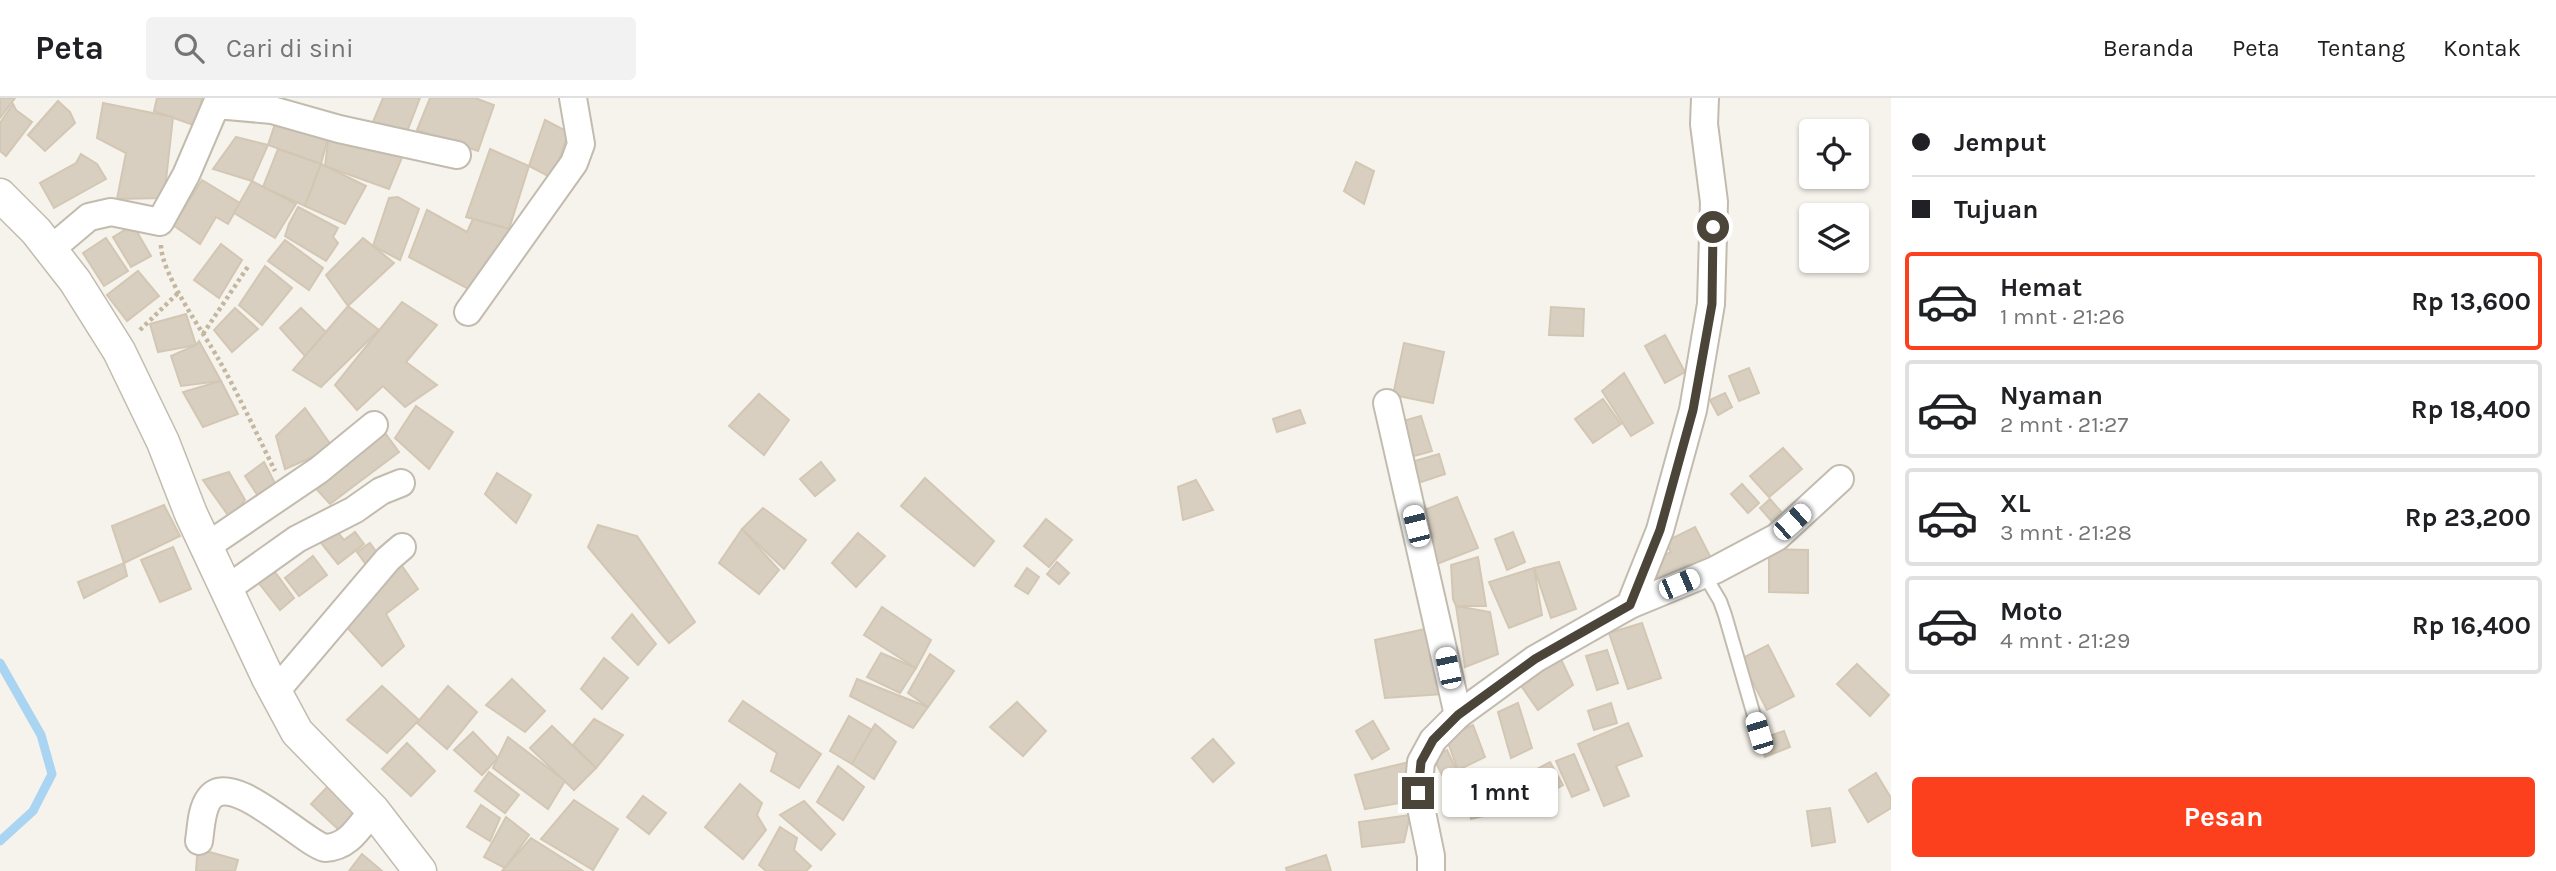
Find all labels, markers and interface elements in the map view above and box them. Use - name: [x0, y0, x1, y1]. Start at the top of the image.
- search box: [146, 17, 636, 80]
- text: Peta: [35, 29, 104, 67]
- icon: search: [170, 29, 208, 67]
- text: Cari di sini: [226, 33, 354, 64]
- text: Beranda: [2103, 34, 2194, 62]
- text: Peta: [2232, 34, 2280, 62]
- text: Tentang: [2318, 34, 2405, 62]
- text: Kontak: [2443, 34, 2521, 62]
- map controls: [1799, 119, 1869, 273]
- button: locate: [1799, 119, 1869, 189]
- text: Jemput: [1954, 127, 2046, 158]
- text: Tujuan: [1954, 194, 2038, 225]
- button: layers: [1799, 203, 1869, 273]
- route start: [1697, 211, 1729, 243]
- icon: car: [1916, 270, 1979, 333]
- text: Hemat: [2000, 272, 2082, 303]
- text: Rp 13,600: [2411, 286, 2531, 317]
- text: 1 mnt · 21:26: [2000, 303, 2125, 330]
- icon: car: [1916, 378, 1979, 441]
- text: Nyaman: [2000, 380, 2103, 411]
- text: Rp 18,400: [2411, 394, 2531, 425]
- text: 2 mnt · 21:27: [2000, 411, 2128, 438]
- icon: car: [1916, 486, 1979, 549]
- text: XL: [2000, 488, 2031, 519]
- car: [1770, 500, 1815, 544]
- text: Rp 23,200: [2405, 502, 2531, 533]
- car: [1401, 503, 1432, 549]
- text: 3 mnt · 21:28: [2000, 519, 2132, 546]
- car: [1656, 566, 1703, 602]
- icon: car: [1916, 594, 1979, 657]
- text: Moto: [2000, 596, 2062, 627]
- text: Rp 16,400: [2412, 610, 2531, 641]
- text: 4 mnt · 21:29: [2000, 627, 2130, 654]
- car: [1434, 645, 1463, 691]
- car: [1743, 710, 1776, 756]
- callout: 1 mnt: [1442, 768, 1558, 818]
- route end: [1402, 777, 1434, 809]
- button: Pesan: [1912, 777, 2535, 857]
- text: 1 mnt: [1470, 779, 1530, 806]

